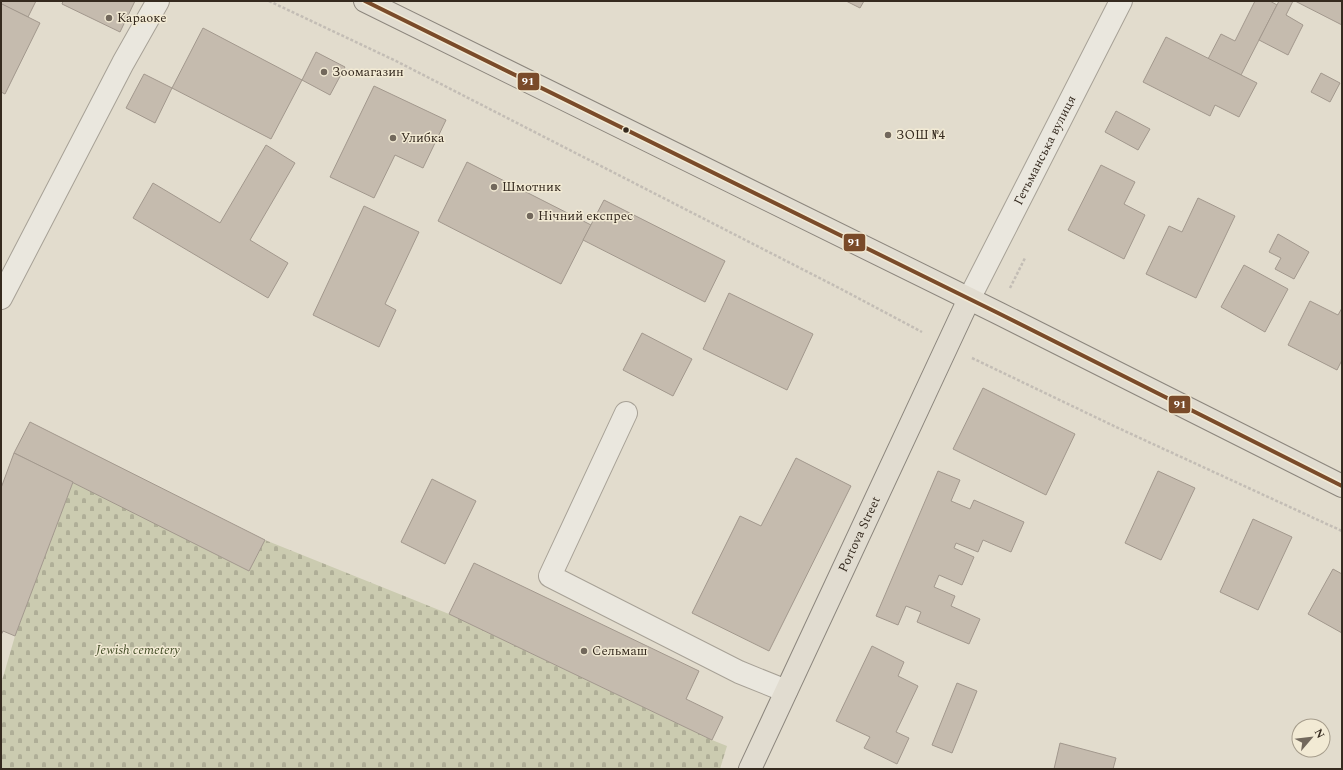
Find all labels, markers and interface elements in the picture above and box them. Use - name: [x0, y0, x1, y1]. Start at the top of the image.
- place label: Караоке: [117, 8, 167, 28]
- marker: Караоке: [104, 13, 114, 23]
- place label: Зоомагазин: [332, 62, 404, 82]
- marker: Зоомагазин: [319, 67, 329, 77]
- line badge: 91: [517, 72, 540, 91]
- text: 91: [522, 73, 534, 90]
- street label: Гетьманська вулиця: [1008, 92, 1081, 209]
- unlabelled marker: [621, 125, 631, 135]
- place label: ЗОШ №4: [896, 125, 945, 145]
- place label: Улибка: [401, 128, 445, 148]
- marker: ЗОШ №4: [883, 130, 893, 140]
- marker: Улибка: [388, 133, 398, 143]
- place label: Шмотник: [502, 177, 561, 197]
- marker: Шмотник: [489, 182, 499, 192]
- place label: Нічний експрес: [538, 206, 633, 226]
- marker: Нічний експрес: [525, 211, 535, 221]
- line badge: 91: [843, 233, 866, 252]
- text: 91: [848, 234, 860, 251]
- line badge: 91: [1168, 395, 1191, 414]
- text: 91: [1174, 396, 1186, 413]
- street label: Portova Street: [833, 493, 886, 576]
- park label: Jewish cemetery: [95, 640, 180, 660]
- place label: Сельмаш: [592, 641, 648, 661]
- marker: Сельмаш: [579, 646, 589, 656]
- north arrow: [1291, 718, 1331, 758]
- text: N: [1310, 726, 1329, 742]

